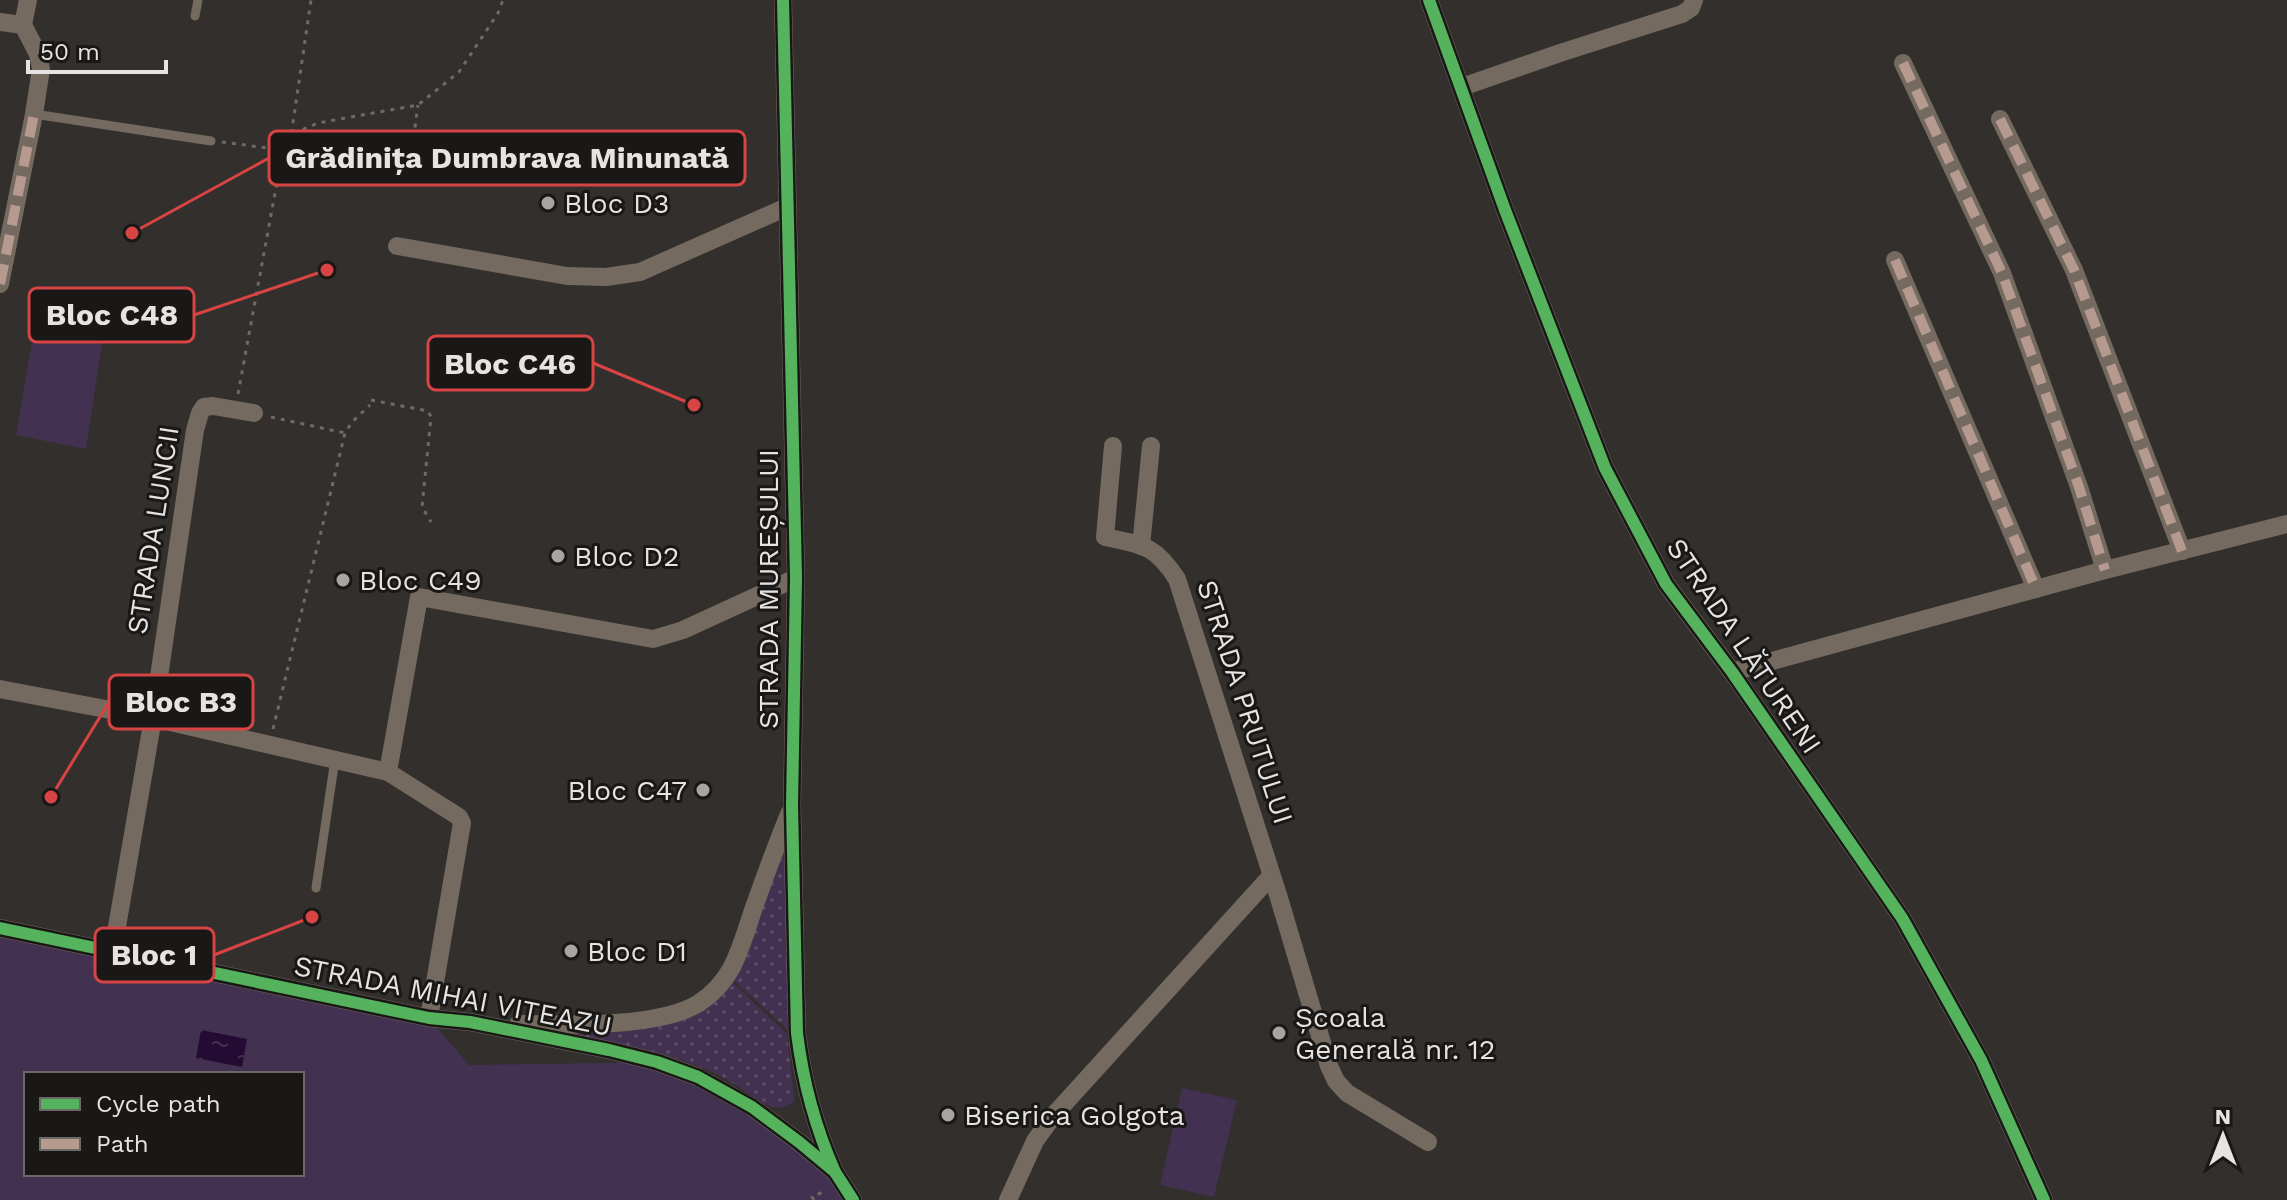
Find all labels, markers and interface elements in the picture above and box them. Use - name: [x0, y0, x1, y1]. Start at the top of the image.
- scale bar: [28, 24, 166, 74]
- text: 50 m: [40, 38, 100, 66]
- callout: Grădinița Dumbrava Minunată: [269, 131, 745, 185]
- text: Grădinița Dumbrava Minunată: [285, 140, 729, 175]
- place label: Bloc D3: [564, 187, 669, 220]
- marker: Bloc D3: [539, 194, 557, 212]
- callout: Bloc C48: [29, 288, 194, 342]
- text: Bloc C48: [46, 297, 178, 332]
- callout: Bloc C46: [428, 336, 593, 390]
- text: Bloc C46: [444, 346, 576, 381]
- street label: STRADA LUNCII: [120, 424, 186, 636]
- street label: STRADA MUREȘULUI: [752, 449, 785, 729]
- street label: STRADA LĂTURENI: [1660, 532, 1828, 760]
- place label: Bloc D2: [574, 540, 679, 573]
- marker: Bloc D2: [549, 547, 567, 565]
- place label: Bloc C49: [359, 564, 481, 597]
- marker: Bloc C49: [334, 571, 352, 589]
- street label: STRADA PRUTULUI: [1190, 576, 1300, 828]
- callout: Bloc B3: [109, 675, 253, 729]
- text: Bloc B3: [125, 684, 237, 719]
- place label: Bloc C47: [567, 774, 687, 807]
- marker: Bloc C47: [694, 781, 712, 799]
- callout: Bloc 1: [95, 928, 214, 982]
- place label: Bloc D1: [587, 935, 687, 968]
- text: Bloc 1: [111, 937, 197, 972]
- marker: Bloc D1: [562, 942, 580, 960]
- street label: STRADA MIHAI VITEAZU: [291, 949, 615, 1043]
- place label: Școala Generală nr. 12: [1295, 1001, 1495, 1066]
- marker: Școala Generală nr. 12: [1270, 1024, 1288, 1042]
- legend: [24, 1072, 304, 1176]
- text: Cycle path: [96, 1090, 221, 1118]
- north arrow: [2183, 1096, 2263, 1176]
- place label: Biserica Golgota: [964, 1099, 1185, 1132]
- text: N: [2215, 1104, 2231, 1129]
- marker: Biserica Golgota: [939, 1106, 957, 1124]
- text: Path: [96, 1130, 149, 1158]

